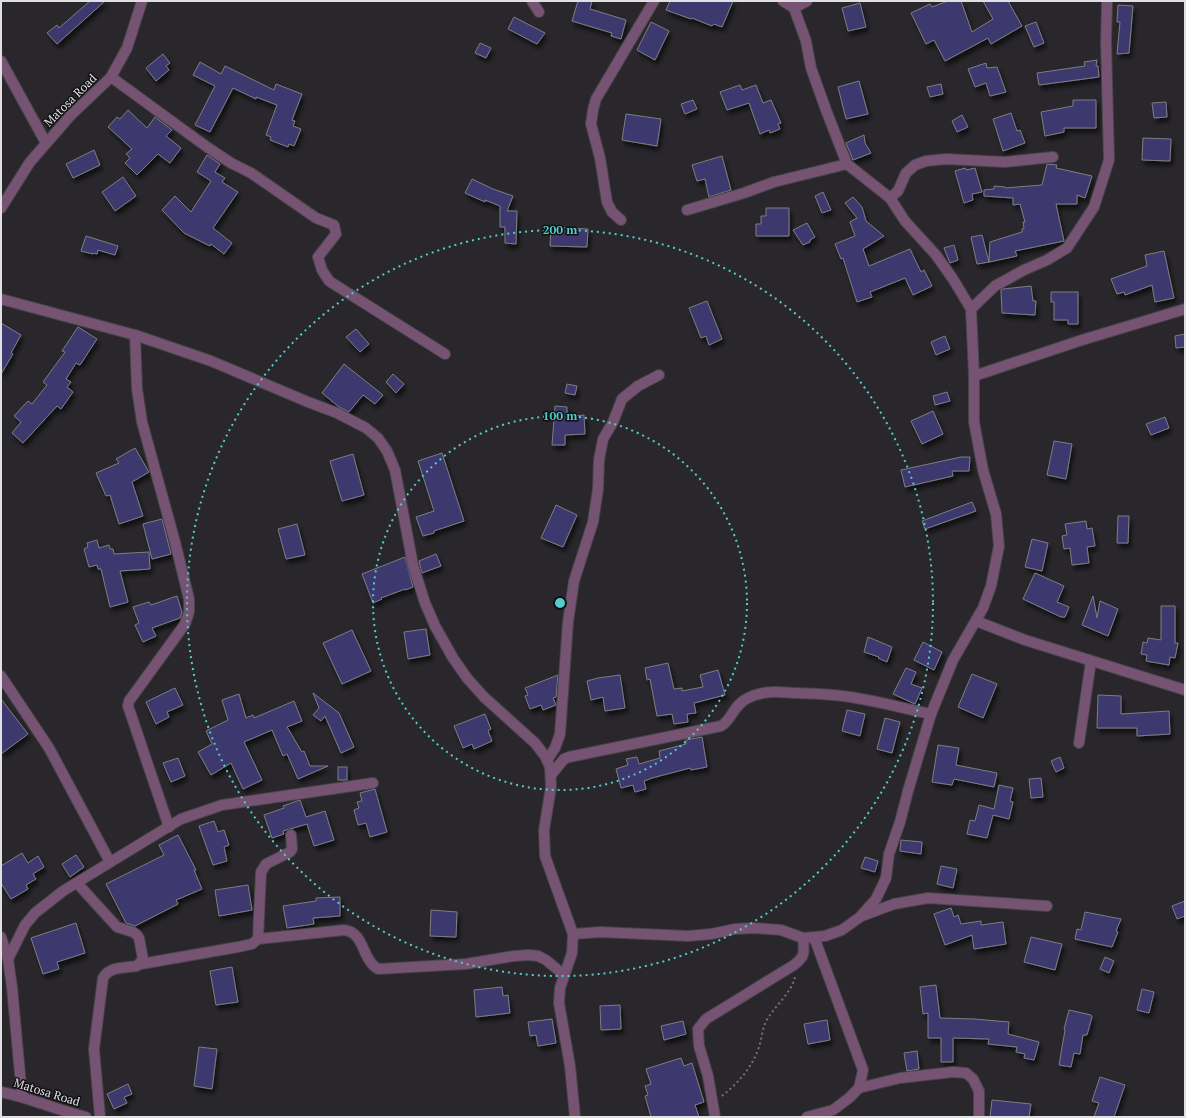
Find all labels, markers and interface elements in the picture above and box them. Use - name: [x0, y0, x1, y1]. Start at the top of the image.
- street label: Matosa Road: [40, 70, 100, 130]
- text: 200 m: [543, 222, 577, 237]
- text: 100 m: [543, 408, 577, 423]
- centre of rings: [553, 596, 567, 610]
- street label: Matosa Road: [12, 1075, 82, 1109]

